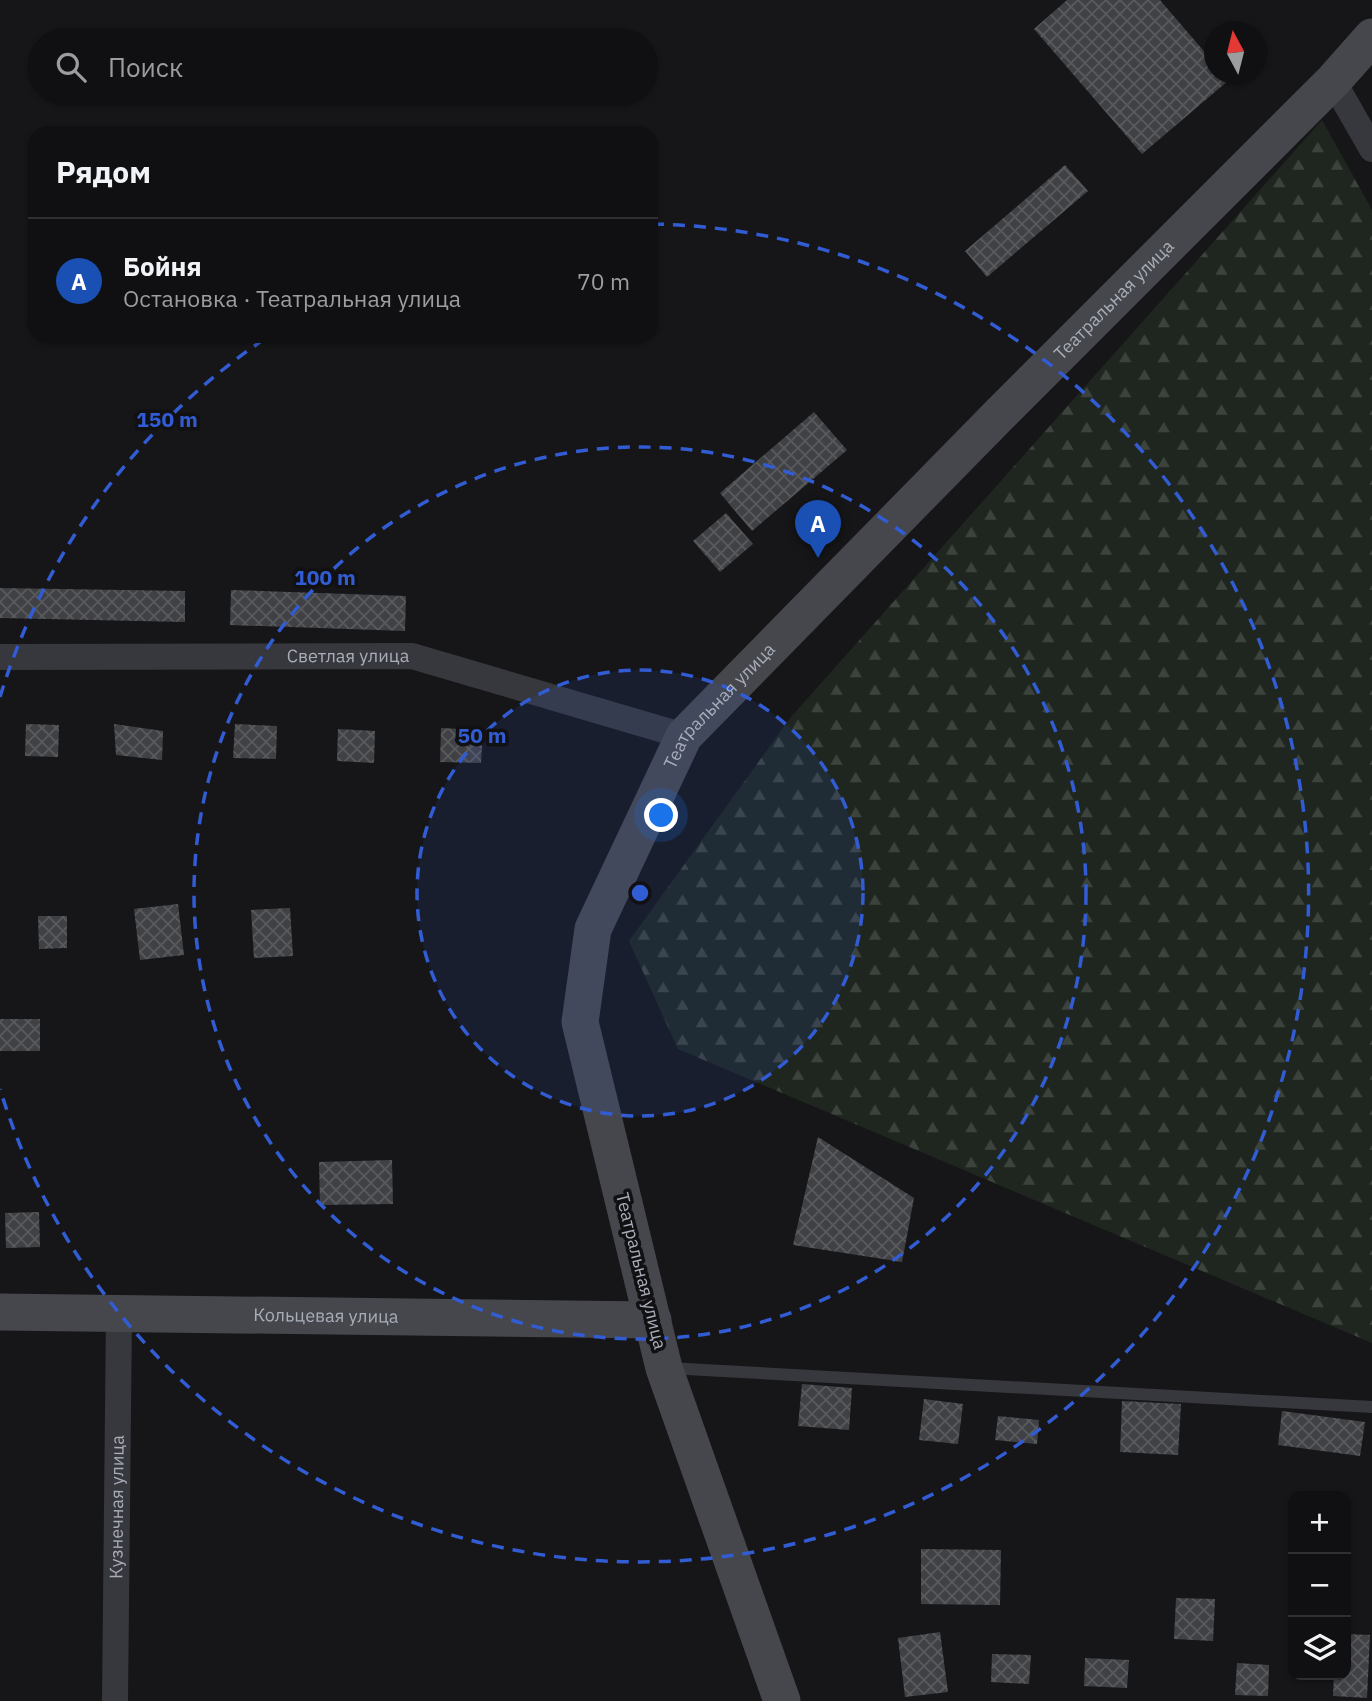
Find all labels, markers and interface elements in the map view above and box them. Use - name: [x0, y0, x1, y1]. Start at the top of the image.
- north arrow: [1204, 21, 1267, 84]
- search box: [28, 28, 658, 105]
- icon: search: [52, 48, 90, 86]
- text: Поиск: [108, 50, 183, 84]
- text: Рядом: [56, 152, 151, 191]
- street label: Театральная улица: [1049, 234, 1179, 365]
- text: Бойня: [123, 249, 202, 283]
- text: A: [71, 266, 87, 296]
- text: 70 m: [577, 266, 630, 296]
- text: Остановка · Театральная улица: [123, 283, 461, 313]
- text: 150 m: [136, 405, 198, 433]
- pin: A: [795, 500, 841, 558]
- text: 100 m: [294, 563, 356, 591]
- street label: Театральная улица: [658, 638, 780, 772]
- street label: Светлая улица: [287, 644, 410, 667]
- text: 50 m: [458, 721, 506, 749]
- your location: [644, 798, 678, 832]
- centre of rings: [628, 881, 652, 905]
- street label: Театральная улица: [611, 1190, 672, 1352]
- street label: Кольцевая улица: [253, 1303, 399, 1328]
- street label: Кузнечная улица: [104, 1435, 129, 1579]
- map controls: [1288, 1491, 1351, 1680]
- button: +: [1288, 1491, 1351, 1554]
- button: −: [1288, 1554, 1351, 1617]
- button: layers: [1288, 1617, 1351, 1680]

